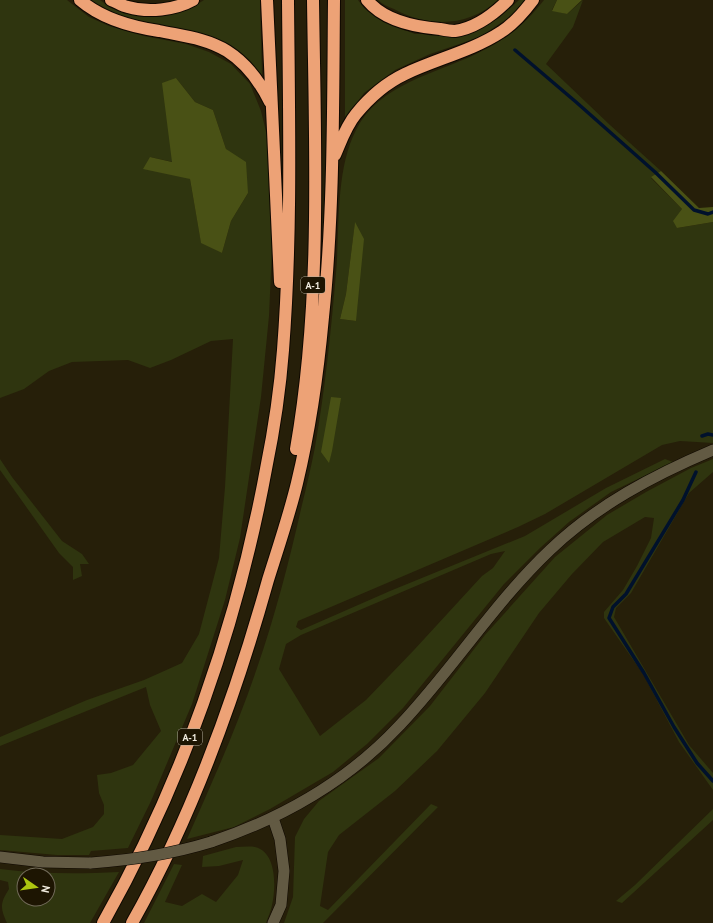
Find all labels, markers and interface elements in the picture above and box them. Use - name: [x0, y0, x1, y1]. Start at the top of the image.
- road number: A-1: [301, 277, 325, 293]
- road number: A-1: [178, 729, 202, 745]
- north arrow: [16, 867, 56, 907]
- text: N: [38, 884, 53, 894]

